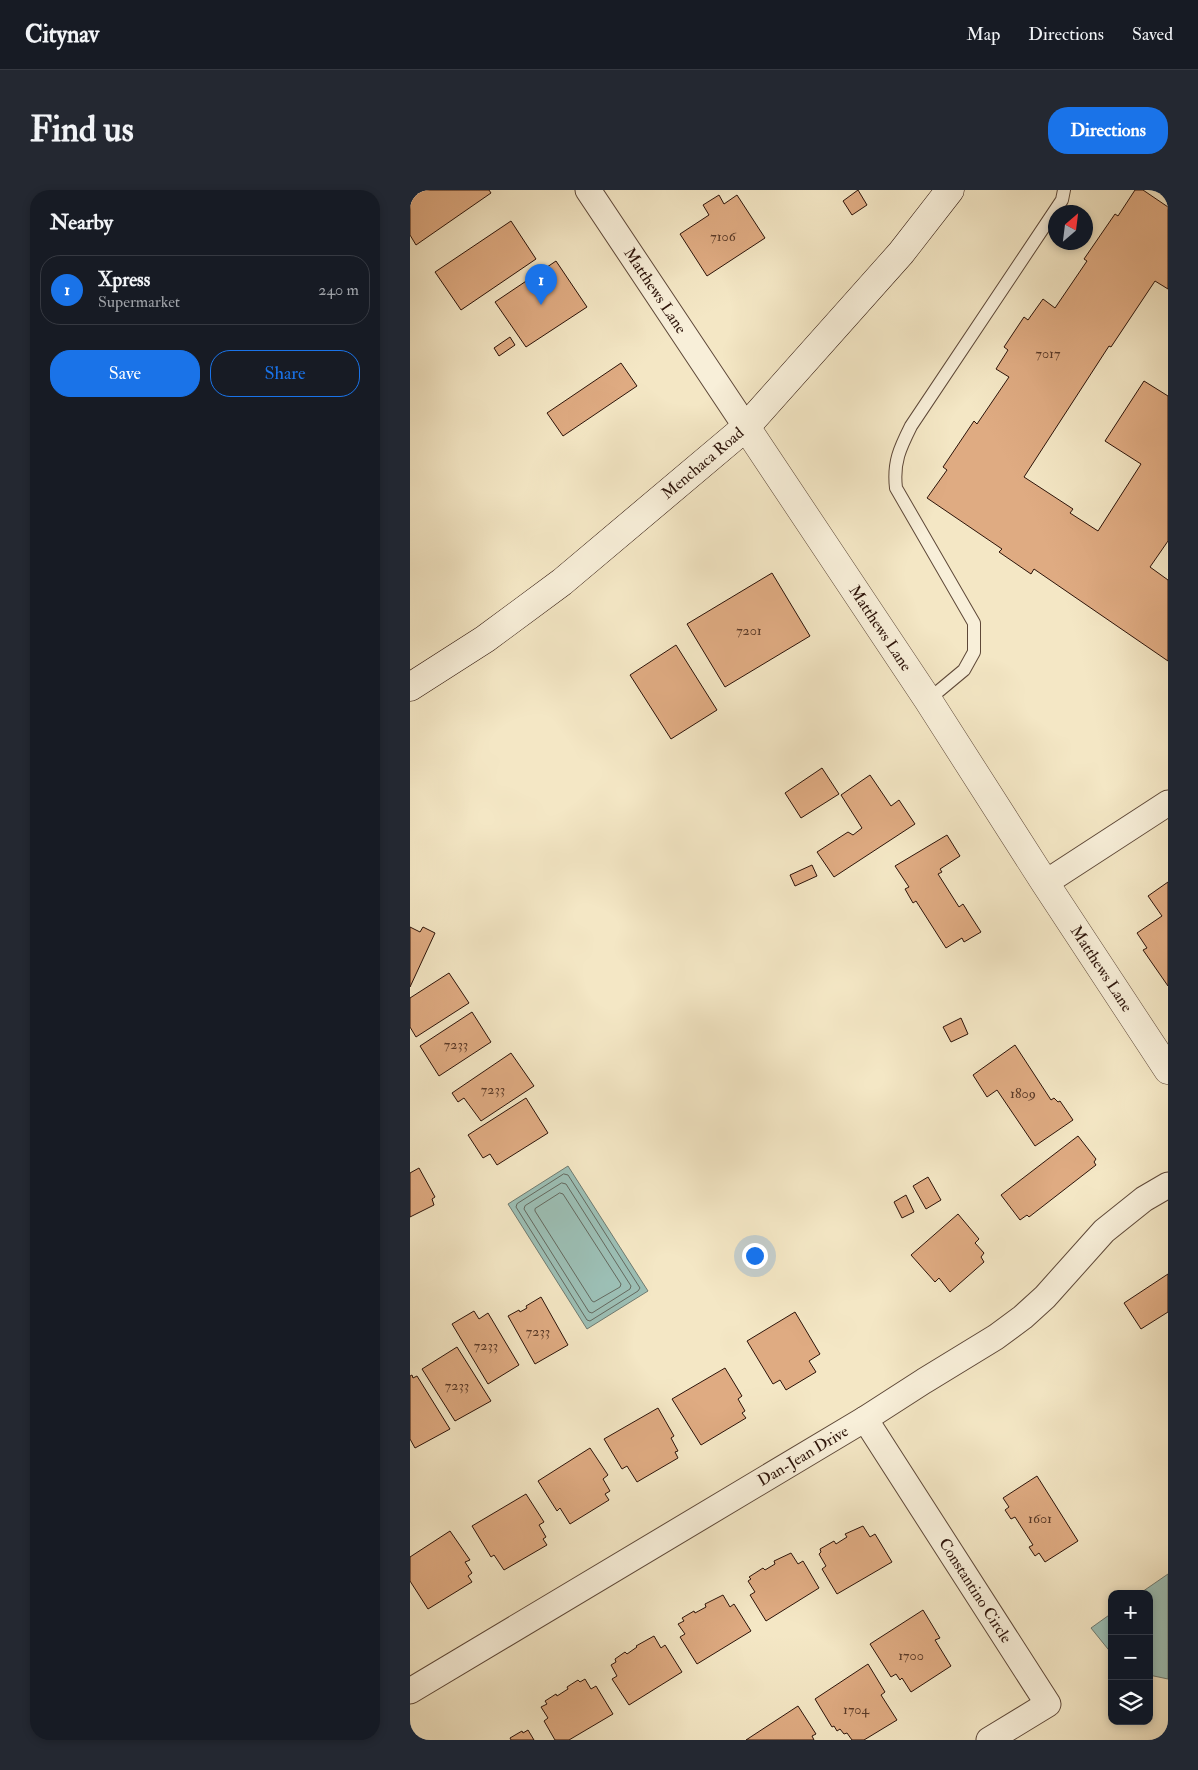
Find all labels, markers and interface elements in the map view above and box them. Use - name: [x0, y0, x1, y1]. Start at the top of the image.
- text: Citynav: [25, 19, 99, 50]
- text: Map: [967, 23, 1000, 46]
- text: Directions: [1028, 23, 1104, 46]
- text: Saved: [1132, 23, 1173, 46]
- button: Directions: [1048, 107, 1168, 154]
- text: Find us: [30, 108, 134, 152]
- north arrow: [1048, 205, 1093, 250]
- text: Nearby: [50, 209, 113, 236]
- house number: 7106: [710, 228, 737, 245]
- street label: Matthews Lane: [619, 244, 691, 338]
- pin: 1: [525, 264, 557, 305]
- text: Xpress: [98, 268, 150, 292]
- text: 1: [64, 280, 70, 300]
- text: 240 m: [318, 280, 359, 300]
- text: Supermarket: [98, 292, 180, 312]
- house number: 7017: [1036, 345, 1061, 362]
- button: Save: [50, 350, 200, 397]
- button: Share: [210, 350, 360, 397]
- street label: Menchaca Road: [658, 423, 748, 504]
- street label: Matthews Lane: [844, 582, 916, 675]
- house number: 7201: [736, 622, 762, 639]
- street label: Matthews Lane: [1066, 922, 1137, 1016]
- house number: 7233: [444, 1036, 468, 1053]
- house number: 7233: [481, 1081, 505, 1098]
- house number: 1809: [1010, 1085, 1036, 1102]
- your location: [742, 1243, 768, 1269]
- house number: 7233: [526, 1323, 550, 1340]
- house number: 7233: [474, 1337, 498, 1354]
- house number: 7233: [445, 1377, 469, 1394]
- street label: Dan-Jean Drive: [754, 1421, 852, 1491]
- house number: 1601: [1028, 1510, 1052, 1527]
- street label: Constantino Circle: [934, 1534, 1016, 1647]
- map controls: [1108, 1590, 1153, 1725]
- button: +: [1108, 1590, 1153, 1635]
- button: −: [1108, 1635, 1153, 1680]
- house number: 1700: [898, 1647, 924, 1664]
- button: layers: [1108, 1680, 1153, 1725]
- house number: 1704: [843, 1701, 870, 1718]

